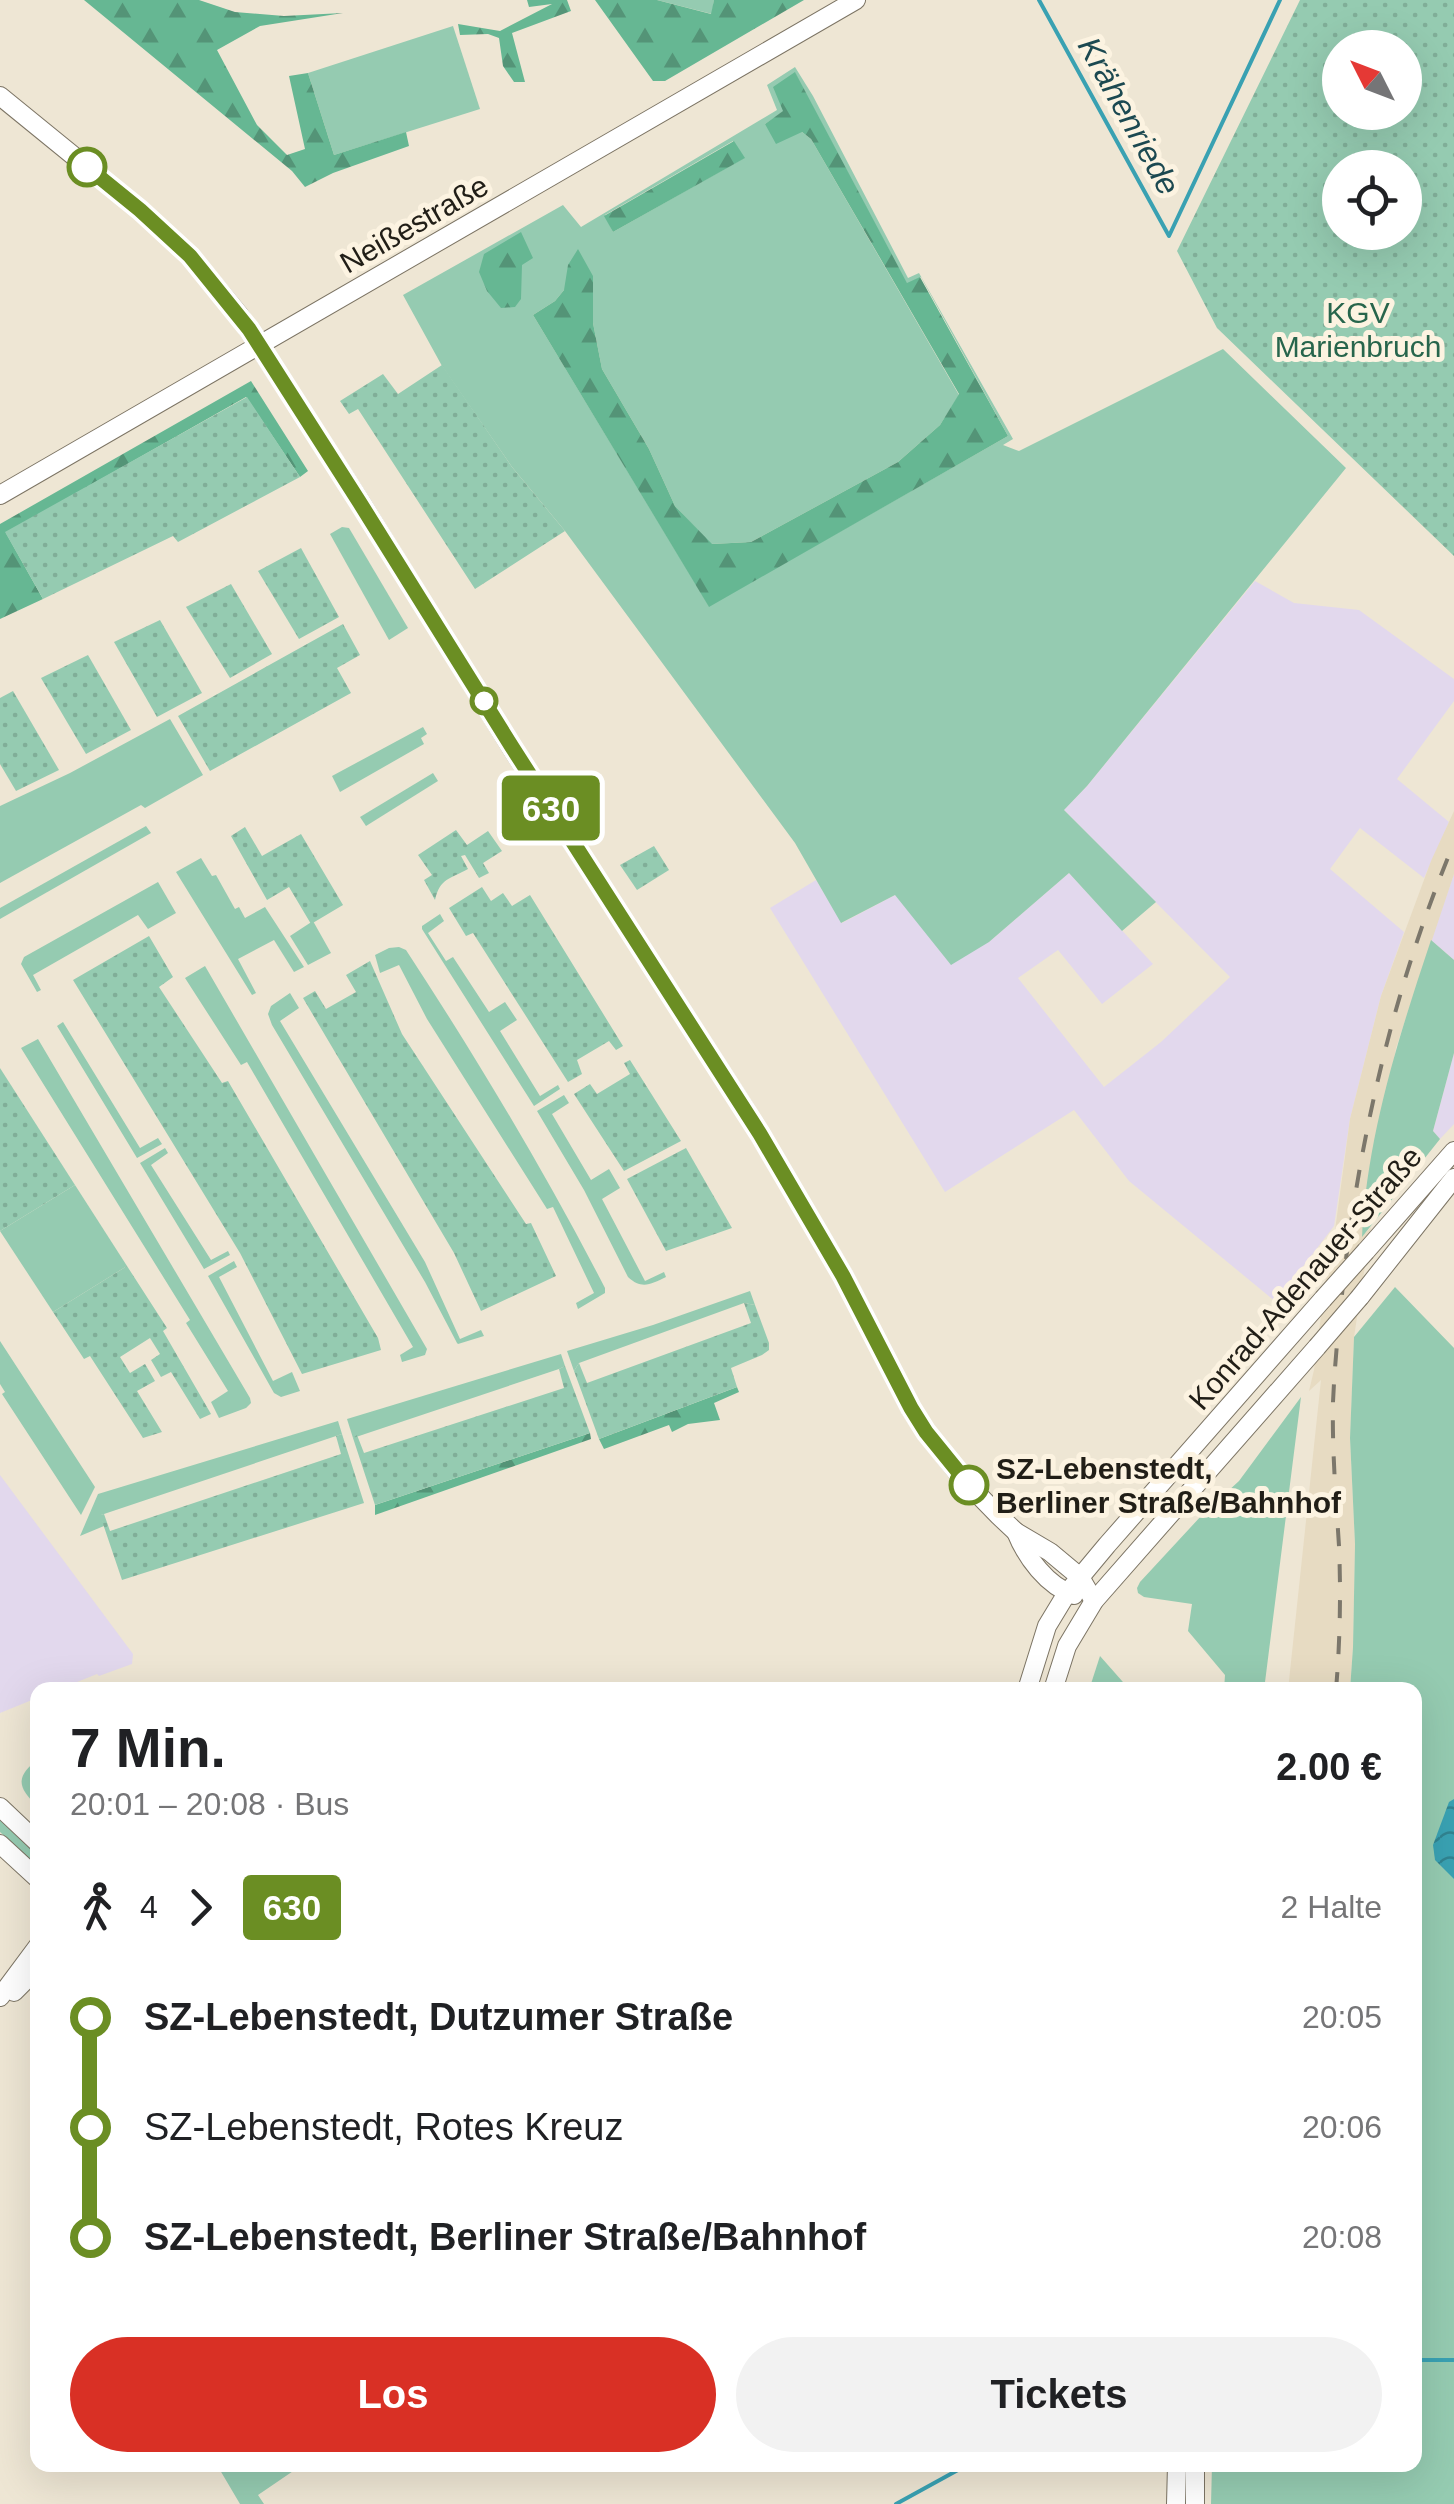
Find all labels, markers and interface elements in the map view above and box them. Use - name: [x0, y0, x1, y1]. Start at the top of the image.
- north arrow: [1322, 30, 1422, 130]
- map controls: [1322, 30, 1422, 250]
- water label: Krähenriede: [1071, 31, 1187, 201]
- unlabelled marker: [68, 148, 106, 186]
- button: locate: [1322, 150, 1422, 250]
- street label: Neißestraße: [334, 168, 494, 280]
- park label: KGV Marienbruch: [1275, 296, 1441, 363]
- unlabelled marker: [471, 688, 497, 714]
- line badge: 630: [494, 776, 608, 840]
- text: 630: [522, 789, 580, 828]
- street label: Konrad-Adenauer-Straße: [1182, 1140, 1428, 1416]
- place label: SZ-Lebenstedt, Berliner Straße/Bahnhof: [996, 1452, 1342, 1519]
- marker: SZ-Lebenstedt, Berliner Straße/Bahnhof: [950, 1466, 988, 1504]
- text: 7 Min.: [70, 1717, 226, 1779]
- text: 2.00 €: [1276, 1746, 1382, 1788]
- text: 20:01 – 20:08 · Bus: [70, 1786, 349, 1822]
- icon: walk: [70, 1880, 125, 1935]
- icon: forward: [173, 1880, 228, 1935]
- text: 630: [263, 1888, 321, 1927]
- text: 4: [140, 1889, 158, 1925]
- text: 2 Halte: [1281, 1889, 1382, 1925]
- text: SZ-Lebenstedt, Dutzumer Straße: [144, 1996, 733, 2038]
- text: 20:05: [1302, 1999, 1382, 2035]
- text: SZ-Lebenstedt, Rotes Kreuz: [144, 2106, 623, 2148]
- text: 20:06: [1302, 2109, 1382, 2145]
- text: SZ-Lebenstedt, Berliner Straße/Bahnhof: [144, 2216, 866, 2258]
- text: 20:08: [1302, 2219, 1382, 2255]
- button: Los: [70, 2337, 716, 2452]
- button: Tickets: [736, 2337, 1382, 2452]

